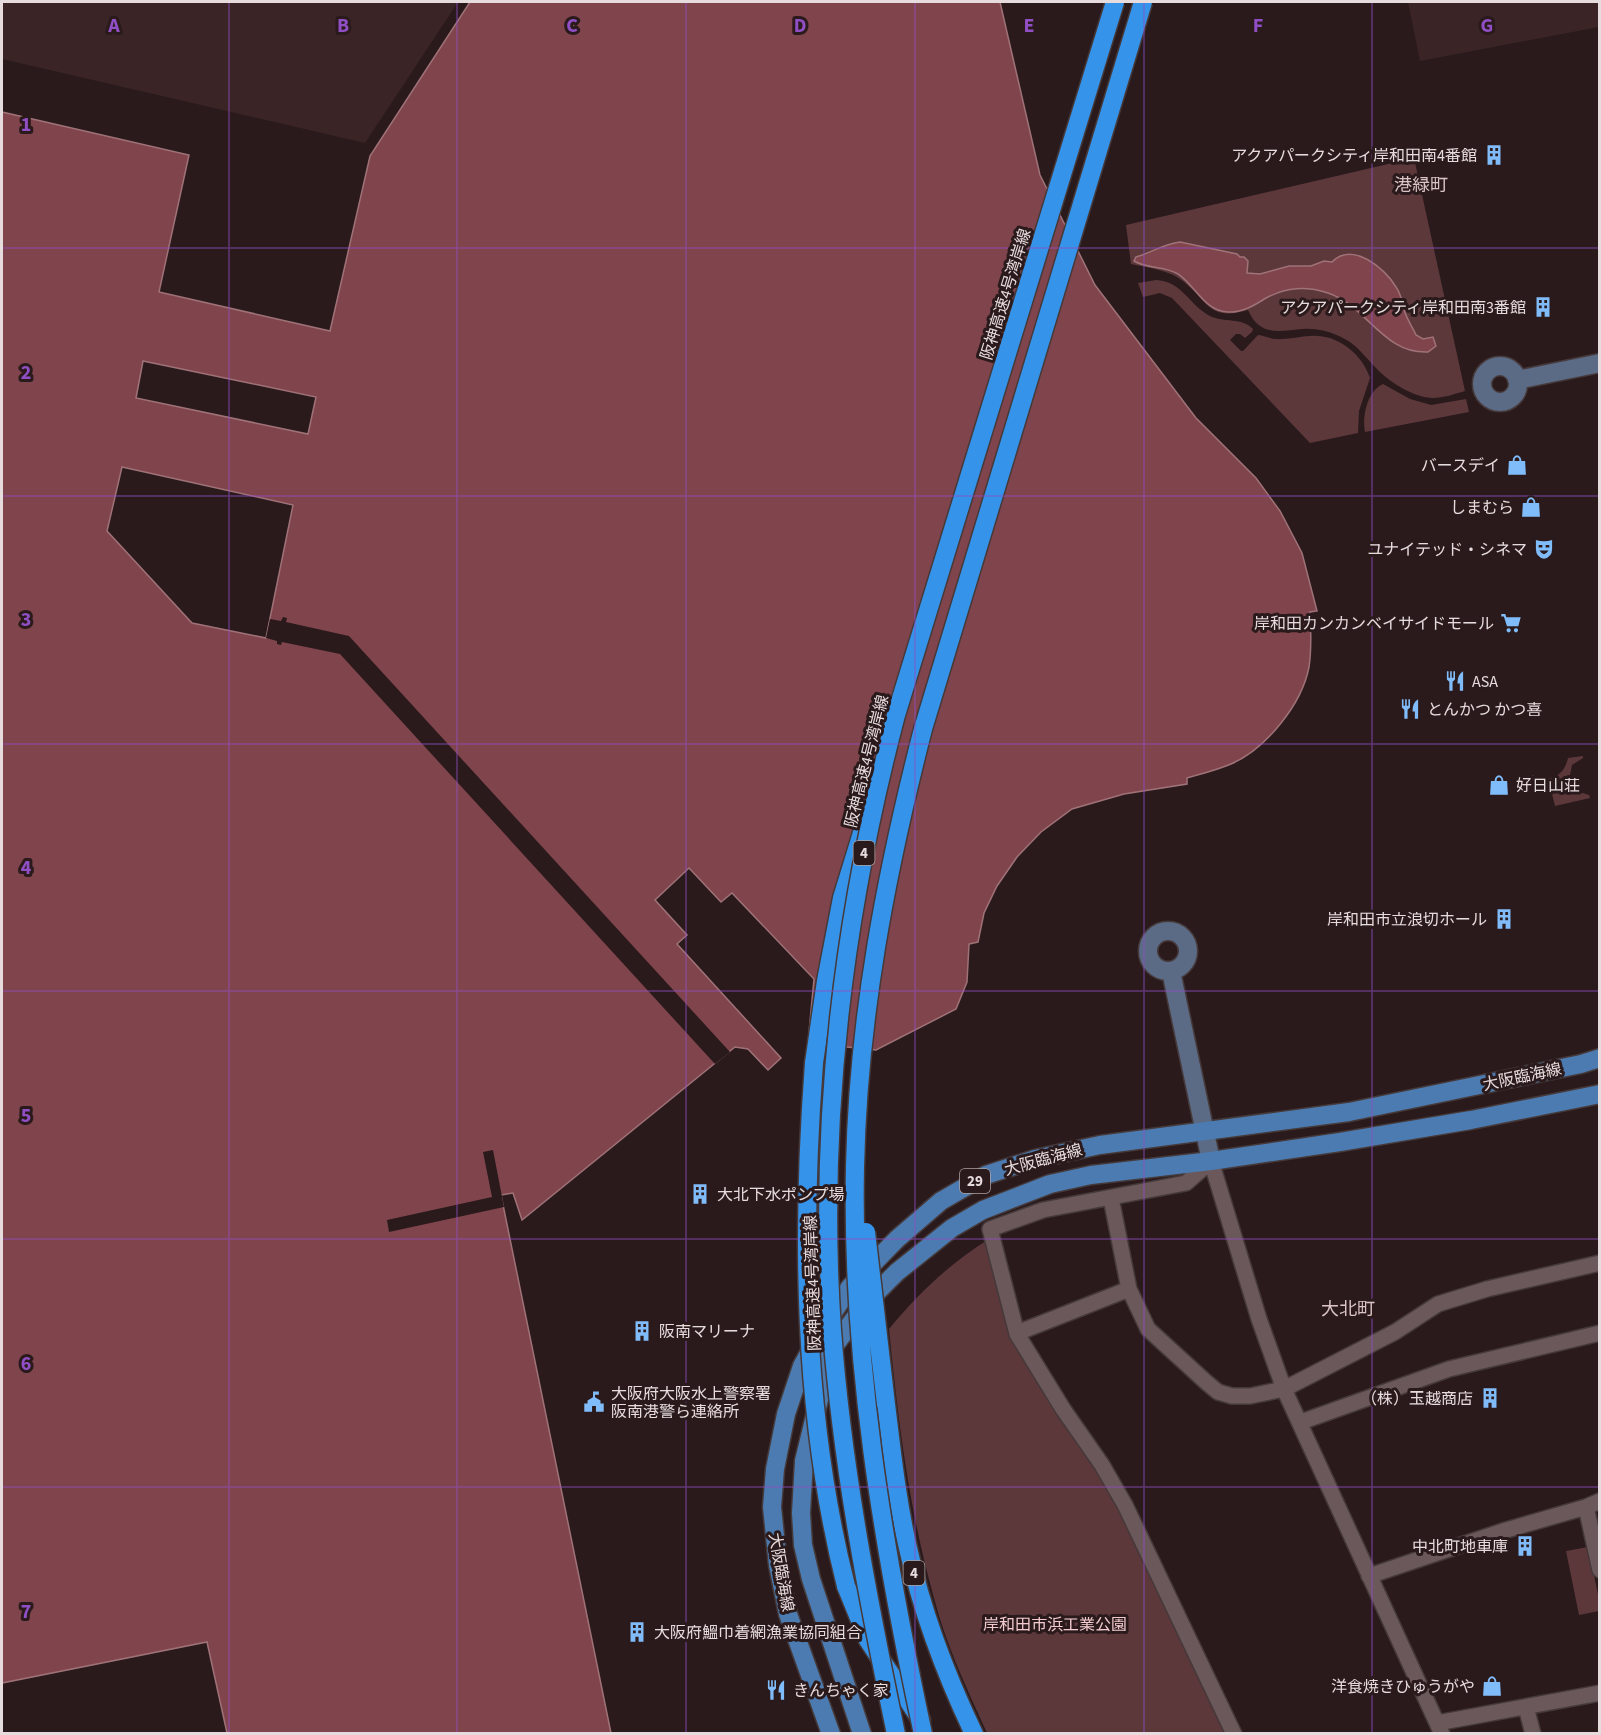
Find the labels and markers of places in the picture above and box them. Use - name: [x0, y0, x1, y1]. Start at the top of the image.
- building icon: アクアパークシティ岸和田南4番館: [1482, 143, 1506, 167]
- place label: アクアパークシティ岸和田南4番館: [1231, 145, 1477, 167]
- building icon: アクアパークシティ岸和田南3番館: [1531, 295, 1555, 319]
- place label: アクアパークシティ岸和田南3番館: [1280, 297, 1526, 319]
- shop icon: バースデイ: [1505, 453, 1529, 477]
- place label: バースデイ: [1421, 455, 1500, 477]
- shop icon: しまむら: [1519, 495, 1543, 519]
- place label: しまむら: [1450, 497, 1514, 519]
- theatre icon: ユナイテッド・シネマ: [1532, 537, 1556, 561]
- place label: ユナイテッド・シネマ: [1367, 539, 1527, 561]
- supermarket icon: 岸和田カンカンベイサイドモール: [1499, 611, 1523, 635]
- place label: 岸和田カンカンベイサイドモール: [1254, 613, 1494, 635]
- restaurant icon: ASA: [1443, 669, 1467, 693]
- place label: ASA: [1472, 671, 1498, 693]
- restaurant icon: とんかつ かつ喜: [1398, 697, 1422, 721]
- place label: とんかつ かつ喜: [1427, 699, 1542, 721]
- shop icon: 好日山荘: [1487, 773, 1511, 797]
- place label: 好日山荘: [1516, 775, 1580, 797]
- building icon: 岸和田市立浪切ホール: [1492, 907, 1516, 931]
- place label: 岸和田市立浪切ホール: [1327, 909, 1487, 931]
- building icon: 大北下水ポンプ場: [688, 1182, 712, 1206]
- place label: 大北下水ポンプ場: [717, 1184, 845, 1206]
- building icon: 阪南マリーナ: [630, 1319, 654, 1343]
- place label: 阪南マリーナ: [659, 1321, 755, 1343]
- place label: 大阪府大阪水上警察署 阪南港警ら連絡所: [611, 1383, 771, 1423]
- building icon: （株）玉越商店: [1478, 1386, 1502, 1410]
- place label: （株）玉越商店: [1361, 1388, 1473, 1410]
- public building icon: 大阪府大阪水上警察署 阪南港警ら連絡所: [582, 1390, 606, 1414]
- building icon: 中北町地車庫: [1513, 1534, 1537, 1558]
- place label: 中北町地車庫: [1412, 1536, 1508, 1558]
- building icon: 大阪府鰮巾着網漁業協同組合: [625, 1620, 649, 1644]
- place label: 大阪府鰮巾着網漁業協同組合: [654, 1622, 862, 1644]
- shop icon: 洋食焼きひゅうがや: [1480, 1674, 1504, 1698]
- place label: 洋食焼きひゅうがや: [1331, 1676, 1475, 1698]
- restaurant icon: きんちゃく家: [764, 1678, 788, 1702]
- place label: きんちゃく家: [793, 1680, 889, 1702]

